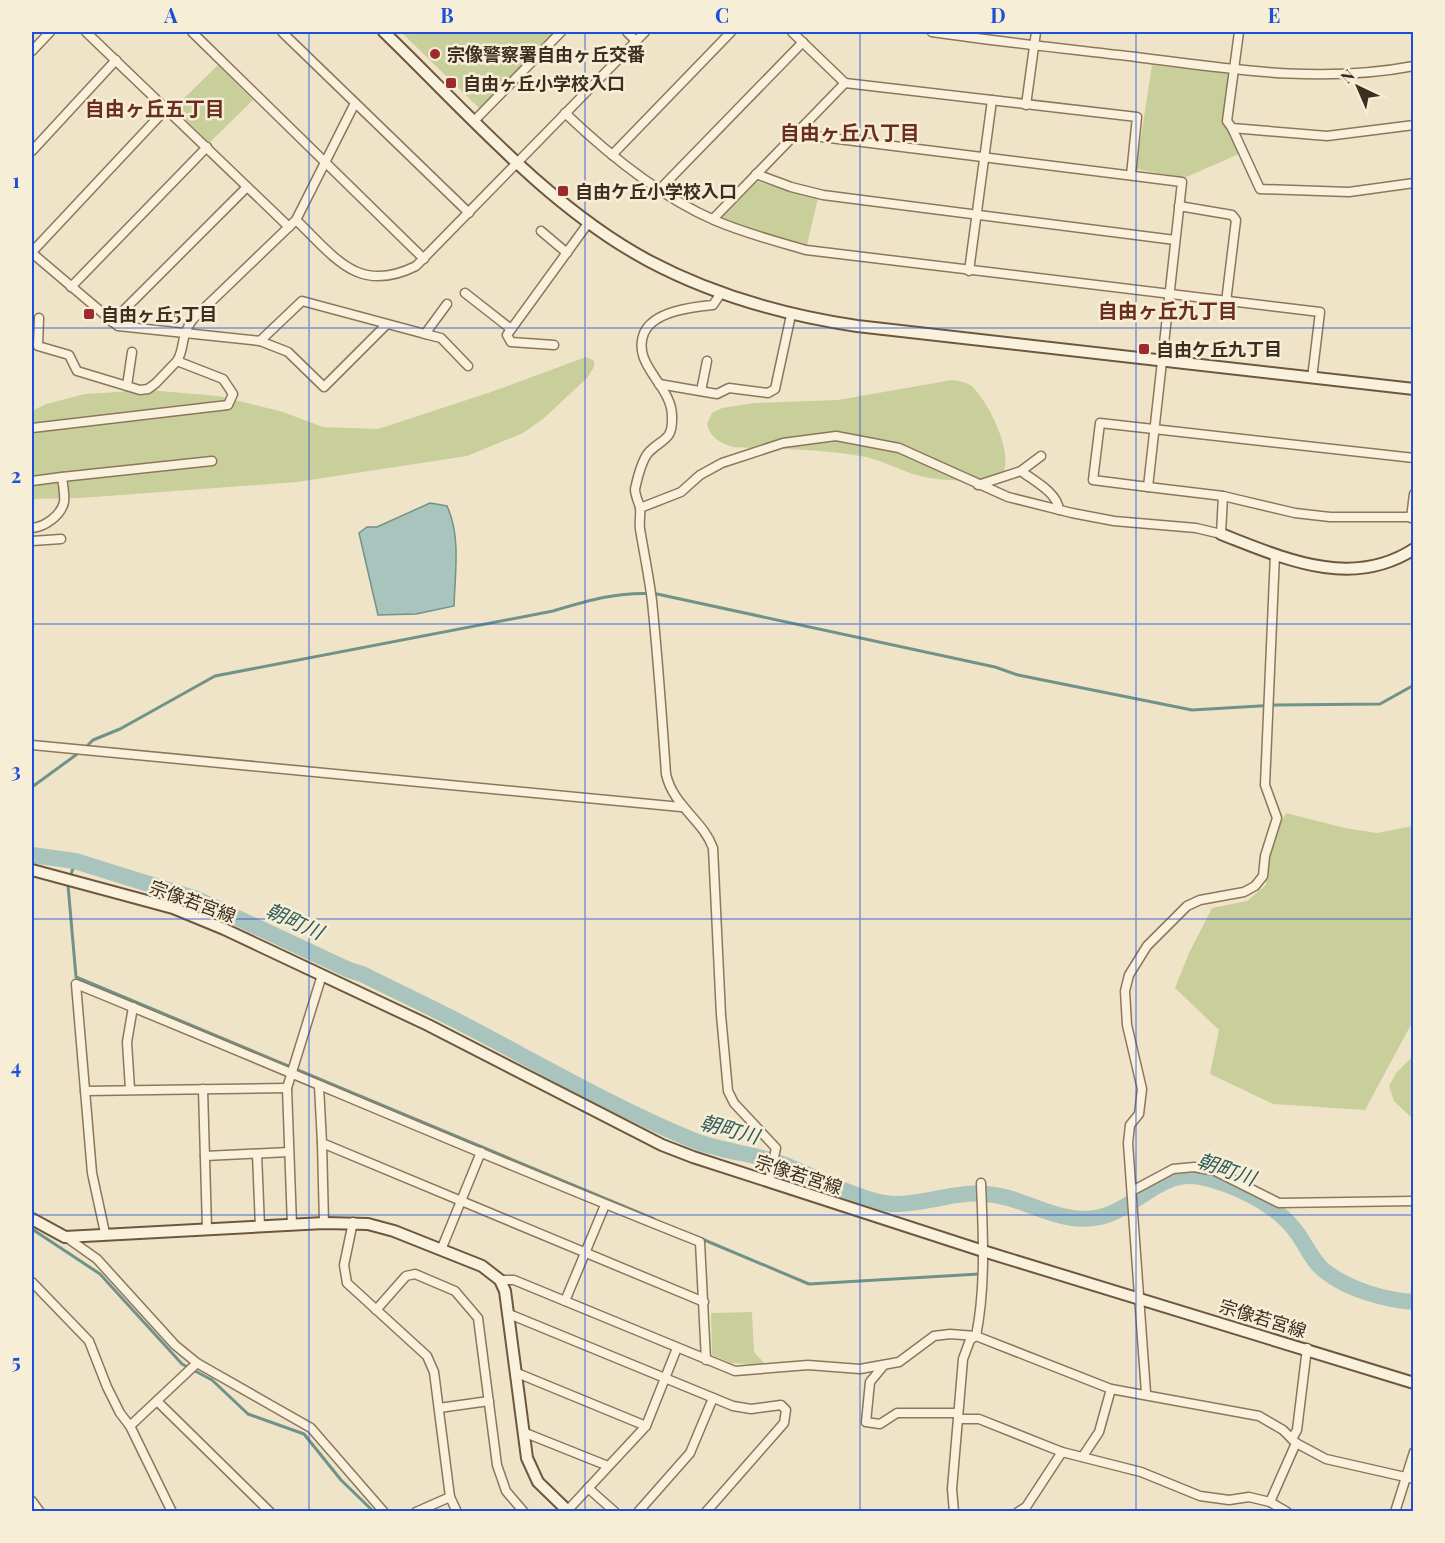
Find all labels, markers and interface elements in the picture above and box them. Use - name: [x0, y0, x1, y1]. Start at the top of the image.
- text: A: [163, 1, 178, 28]
- text: B: [440, 1, 454, 28]
- text: C: [715, 1, 729, 28]
- text: D: [990, 1, 1006, 28]
- text: E: [1268, 1, 1280, 28]
- place label: 宗像警察署自由ヶ丘交番: [447, 42, 645, 66]
- marker: 宗像警察署自由ヶ丘交番: [428, 47, 442, 61]
- north arrow: [1328, 57, 1388, 117]
- text: N: [1336, 64, 1359, 87]
- place label: 自由ヶ丘小学校入口: [463, 71, 625, 95]
- marker: 自由ヶ丘小学校入口: [444, 76, 458, 90]
- district label: 自由ヶ丘五丁目: [85, 94, 225, 121]
- district label: 自由ヶ丘八丁目: [780, 118, 920, 145]
- text: 1: [12, 166, 20, 193]
- place label: 自由ケ丘小学校入口: [575, 179, 737, 203]
- marker: 自由ケ丘小学校入口: [556, 184, 570, 198]
- district label: 自由ヶ丘九丁目: [1098, 296, 1238, 323]
- place label: 自由ヶ丘5丁目: [101, 302, 217, 326]
- marker: 自由ヶ丘5丁目: [82, 307, 96, 321]
- place label: 自由ケ丘九丁目: [1156, 337, 1282, 361]
- marker: 自由ケ丘九丁目: [1137, 342, 1151, 356]
- text: 2: [11, 461, 21, 488]
- text: 3: [11, 756, 21, 783]
- street label: 宗像若宮線: [147, 874, 239, 928]
- water label: 朝町川: [262, 895, 330, 945]
- text: 4: [11, 1052, 21, 1079]
- water label: 朝町川: [698, 1107, 764, 1149]
- water label: 朝町川: [1194, 1145, 1262, 1191]
- street label: 宗像若宮線: [752, 1149, 846, 1199]
- street label: 宗像若宮線: [1216, 1293, 1310, 1343]
- text: 5: [11, 1347, 21, 1374]

